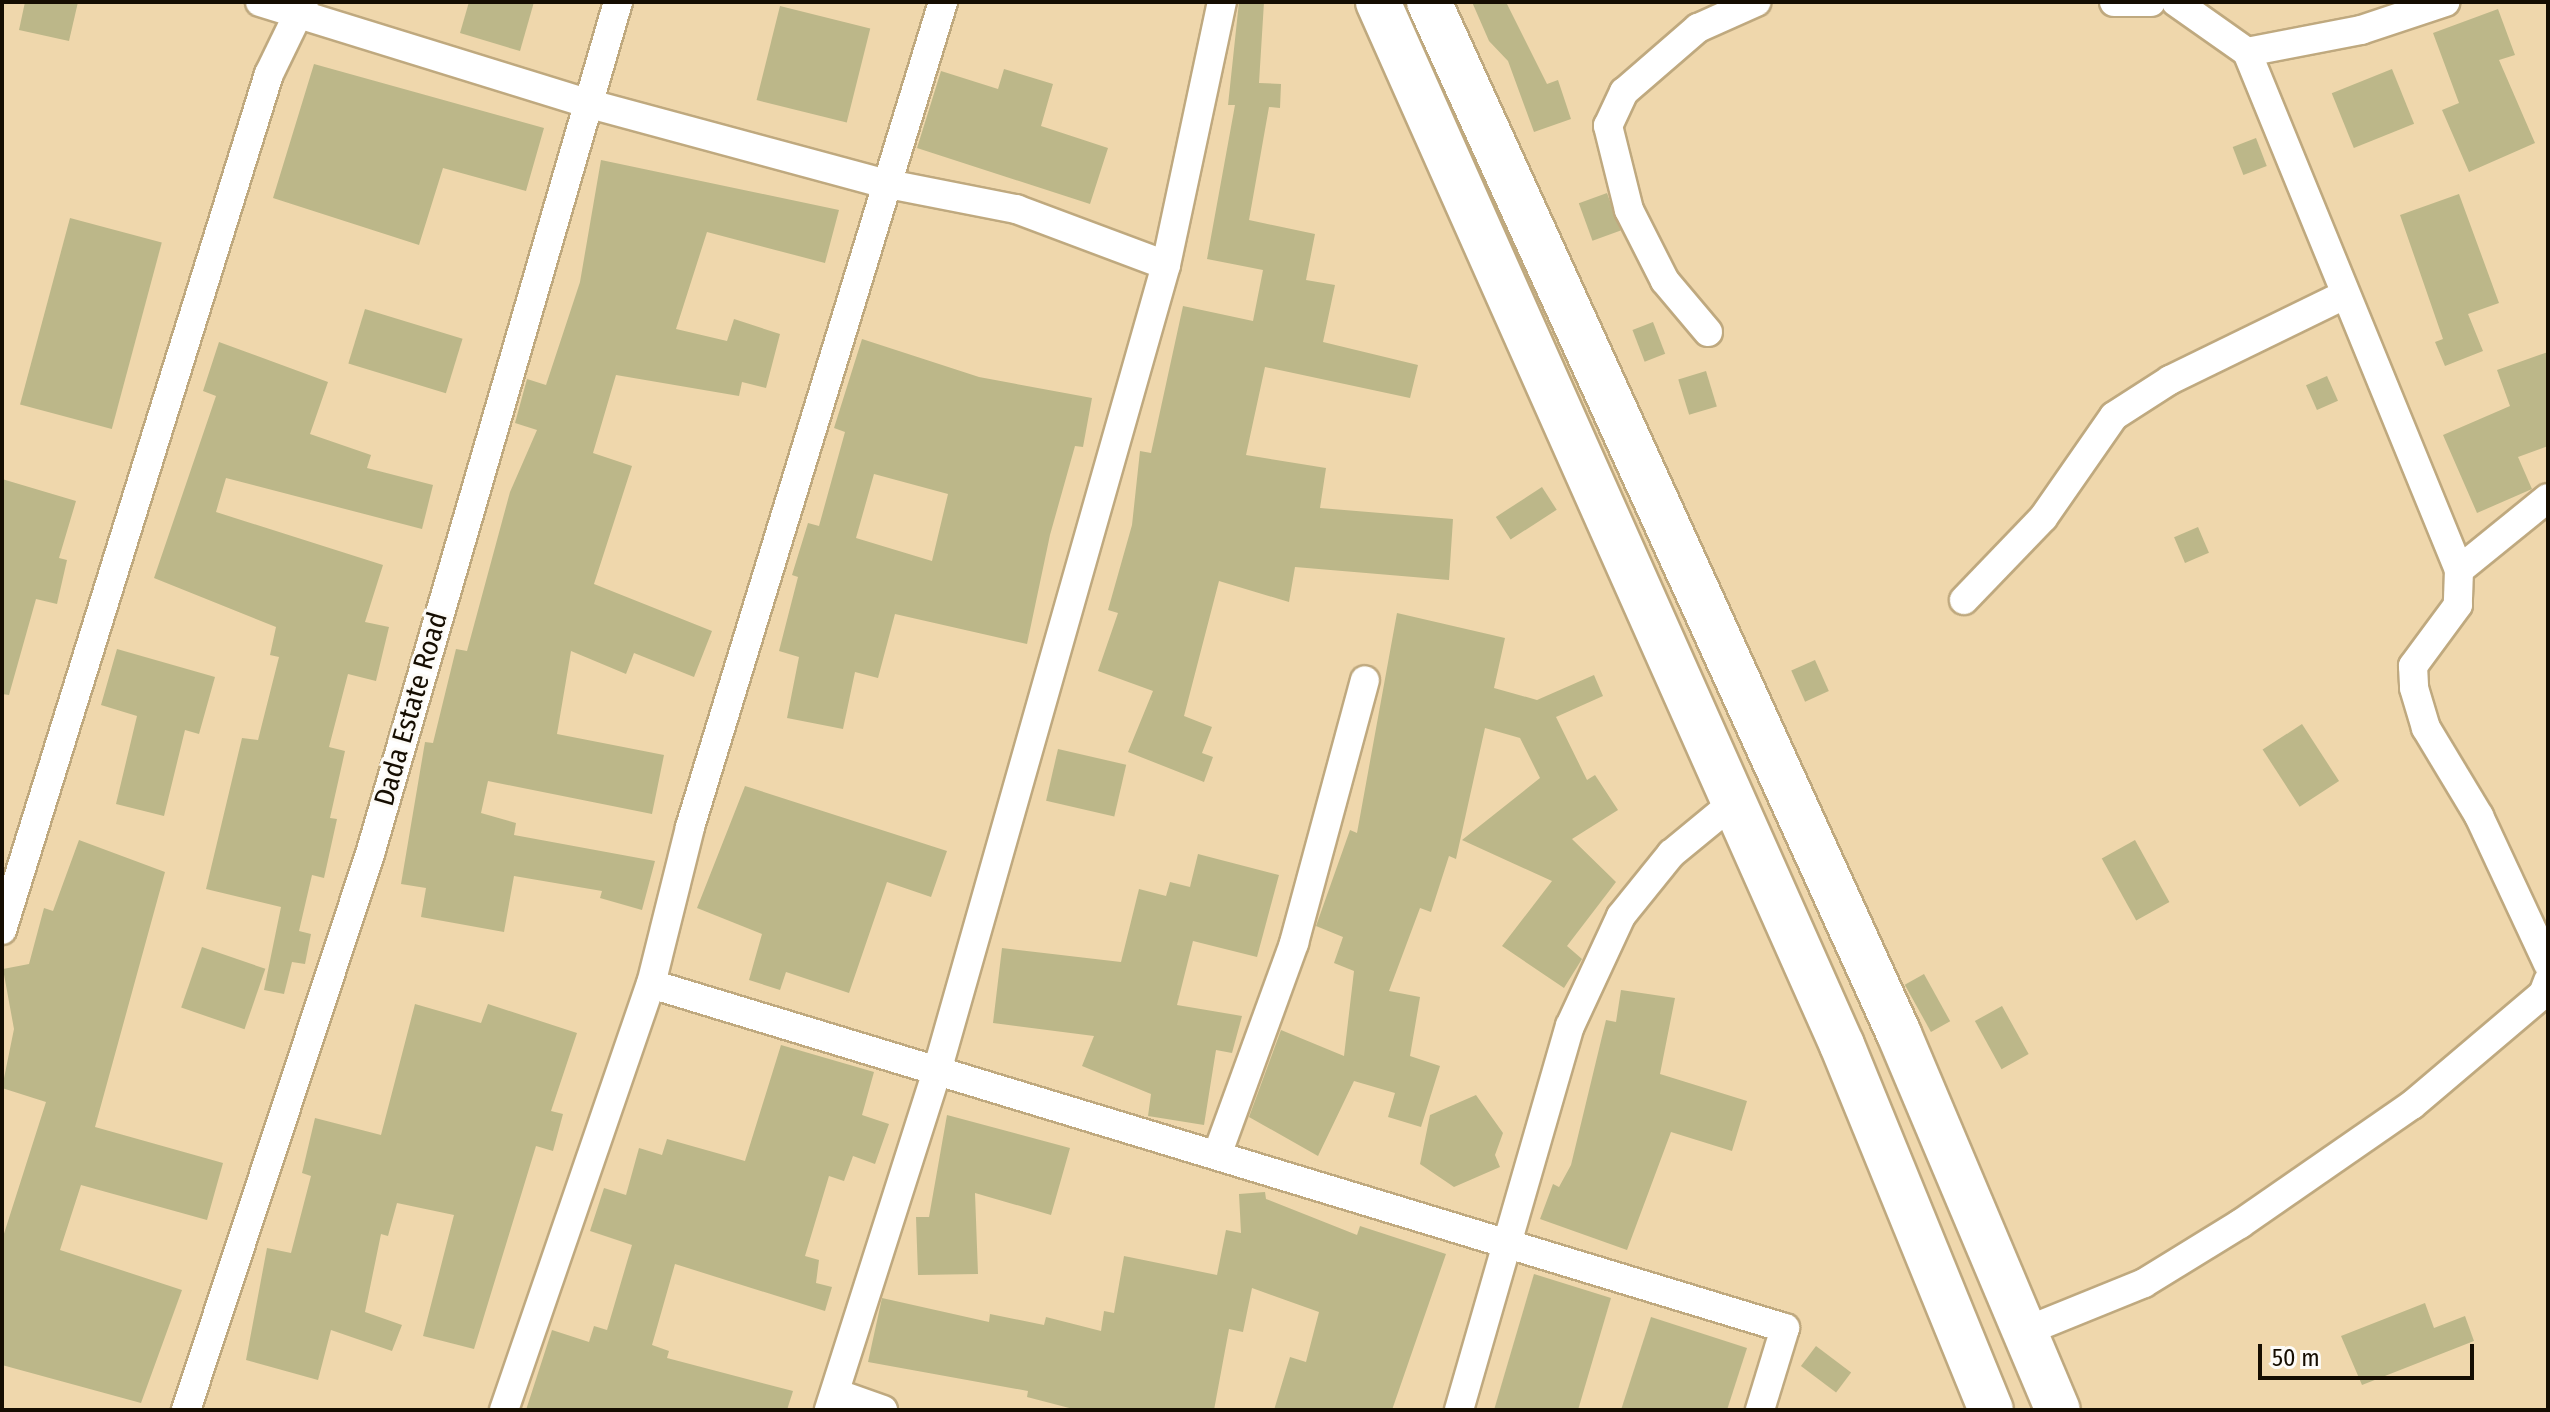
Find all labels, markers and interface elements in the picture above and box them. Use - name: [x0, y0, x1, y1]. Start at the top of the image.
- street label: Dada Estate Road: [367, 608, 455, 810]
- scale bar: [2262, 1328, 2478, 1378]
- text: 50 m: [2272, 1344, 2320, 1372]

